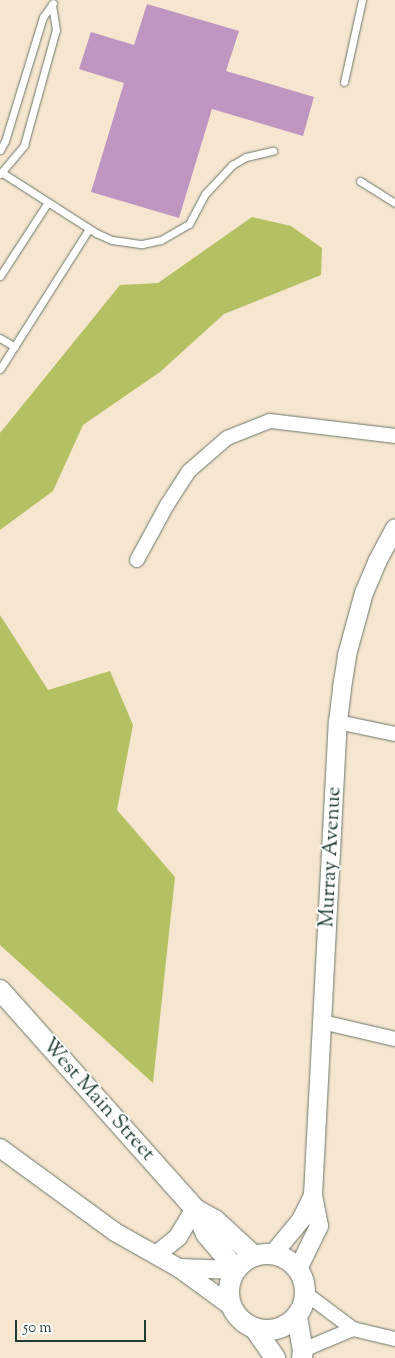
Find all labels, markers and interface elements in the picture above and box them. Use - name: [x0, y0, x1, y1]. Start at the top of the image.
- street label: Murray Avenue: [315, 786, 347, 928]
- street label: West Main Street: [36, 1033, 160, 1167]
- scale bar: [18, 1310, 149, 1342]
- text: 50 m: [23, 1318, 52, 1339]

